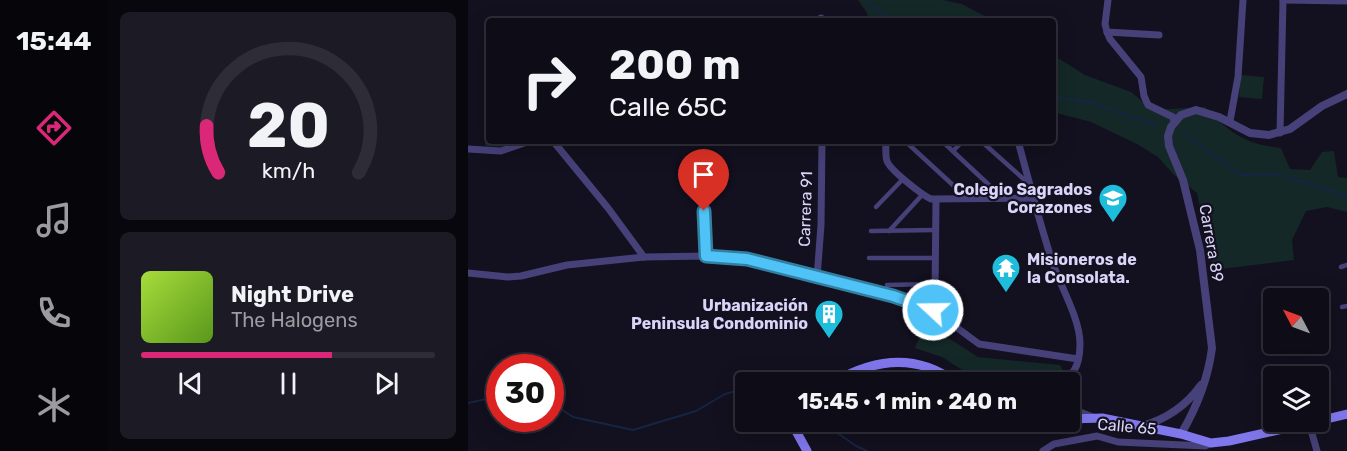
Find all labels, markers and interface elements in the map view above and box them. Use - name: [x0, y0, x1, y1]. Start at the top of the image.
- text: 15:44: [16, 25, 92, 57]
- text: 200 m: [609, 40, 741, 90]
- icon: right: [510, 42, 588, 120]
- text: 20: [247, 89, 329, 163]
- text: Calle 65C: [609, 91, 727, 123]
- icon: directions: [33, 107, 75, 149]
- pin: [678, 149, 729, 211]
- text: km/h: [261, 158, 315, 183]
- icon: arrive: [687, 158, 720, 191]
- street label: Carrera 91: [795, 171, 816, 247]
- place label: Colegio Sagrados Corazones: [954, 180, 1092, 217]
- school or university icon: Colegio Sagrados Corazones: [1097, 182, 1129, 224]
- icon: music: [33, 199, 75, 241]
- street label: Carrera 89: [1195, 203, 1228, 284]
- place label: Misioneros de la Consolata.: [1027, 250, 1137, 287]
- temple icon: Misioneros de la Consolata.: [990, 252, 1022, 294]
- position arrow: [901, 278, 965, 342]
- text: Night Drive: [231, 281, 354, 308]
- north arrow: [1263, 288, 1329, 354]
- map controls: [1263, 288, 1329, 432]
- icon: phone: [33, 292, 75, 334]
- place label: Urbanización Peninsula Condominio: [631, 296, 808, 333]
- building icon: Urbanización Peninsula Condominio: [813, 298, 845, 340]
- text: The Halogens: [231, 308, 358, 332]
- speed limit sign: 30: [486, 354, 564, 432]
- button: layers: [1263, 366, 1329, 432]
- icon: previous: [174, 367, 207, 400]
- icon: pause: [272, 367, 305, 400]
- icon: next: [370, 367, 403, 400]
- icon: climate: [33, 384, 75, 426]
- text: 15:45 · 1 min · 240 m: [798, 388, 1017, 415]
- street label: Calle 65: [1097, 414, 1157, 439]

